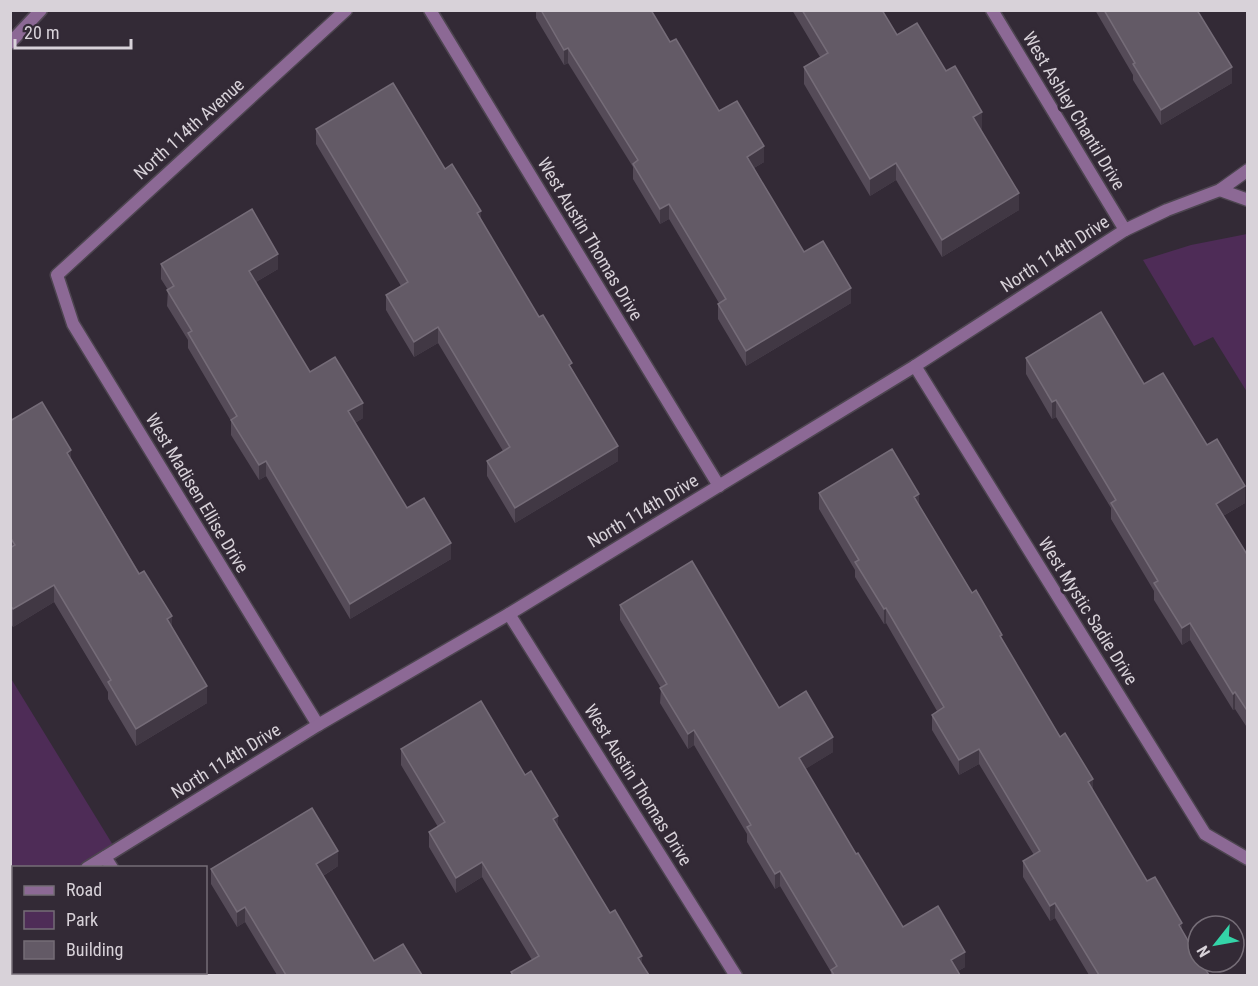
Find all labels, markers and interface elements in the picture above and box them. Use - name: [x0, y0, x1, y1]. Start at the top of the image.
- scale bar: [15, 12, 130, 50]
- text: 20 m: [24, 22, 59, 43]
- street label: West Ashley Chantil Drive: [1019, 28, 1130, 194]
- street label: North 114th Avenue: [129, 74, 248, 184]
- street label: West Austin Thomas Drive: [533, 154, 647, 324]
- street label: North 114th Drive: [997, 211, 1113, 296]
- street label: West Madisen Ellise Drive: [141, 409, 253, 576]
- street label: North 114th Drive: [584, 469, 702, 552]
- street label: West Mystic Sadie Drive: [1034, 533, 1142, 688]
- street label: West Austin Thomas Drive: [580, 700, 697, 869]
- street label: North 114th Drive: [167, 719, 284, 803]
- legend: [12, 866, 207, 974]
- text: Road: [66, 879, 102, 900]
- text: Park: [66, 909, 98, 930]
- north arrow: [1186, 914, 1246, 974]
- text: Building: [66, 939, 123, 960]
- text: N: [1193, 942, 1214, 961]

